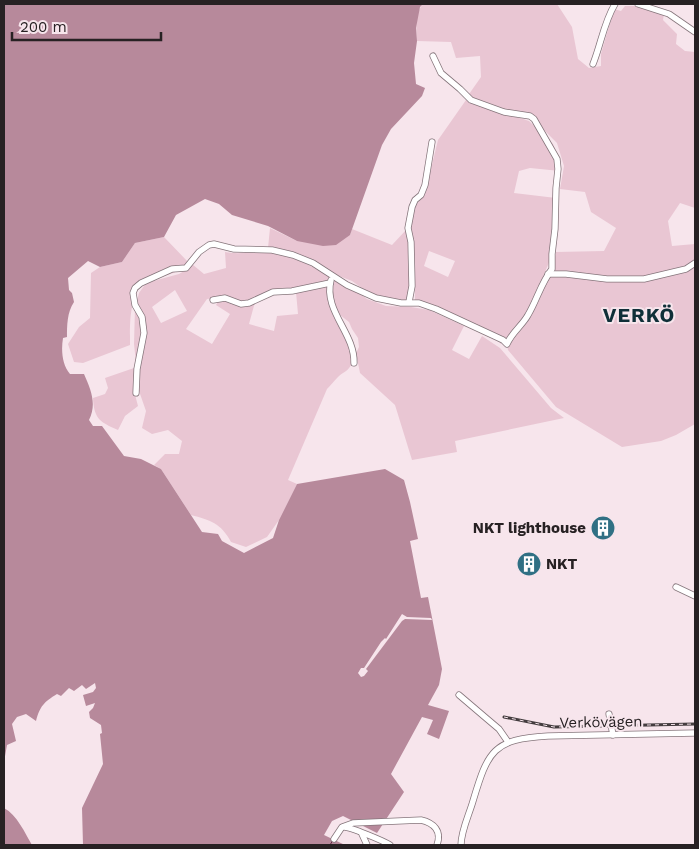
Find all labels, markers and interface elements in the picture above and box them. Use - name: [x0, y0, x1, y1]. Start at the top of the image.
- scale bar: [12, 10, 161, 42]
- text: 200 m: [20, 18, 67, 36]
- district label: VERKÖ: [603, 303, 675, 327]
- building icon: NKT lighthouse: [590, 515, 616, 541]
- place label: NKT lighthouse: [473, 519, 586, 537]
- building icon: NKT: [516, 551, 542, 577]
- place label: NKT: [546, 555, 578, 573]
- street label: Verkövägen: [559, 712, 643, 732]

